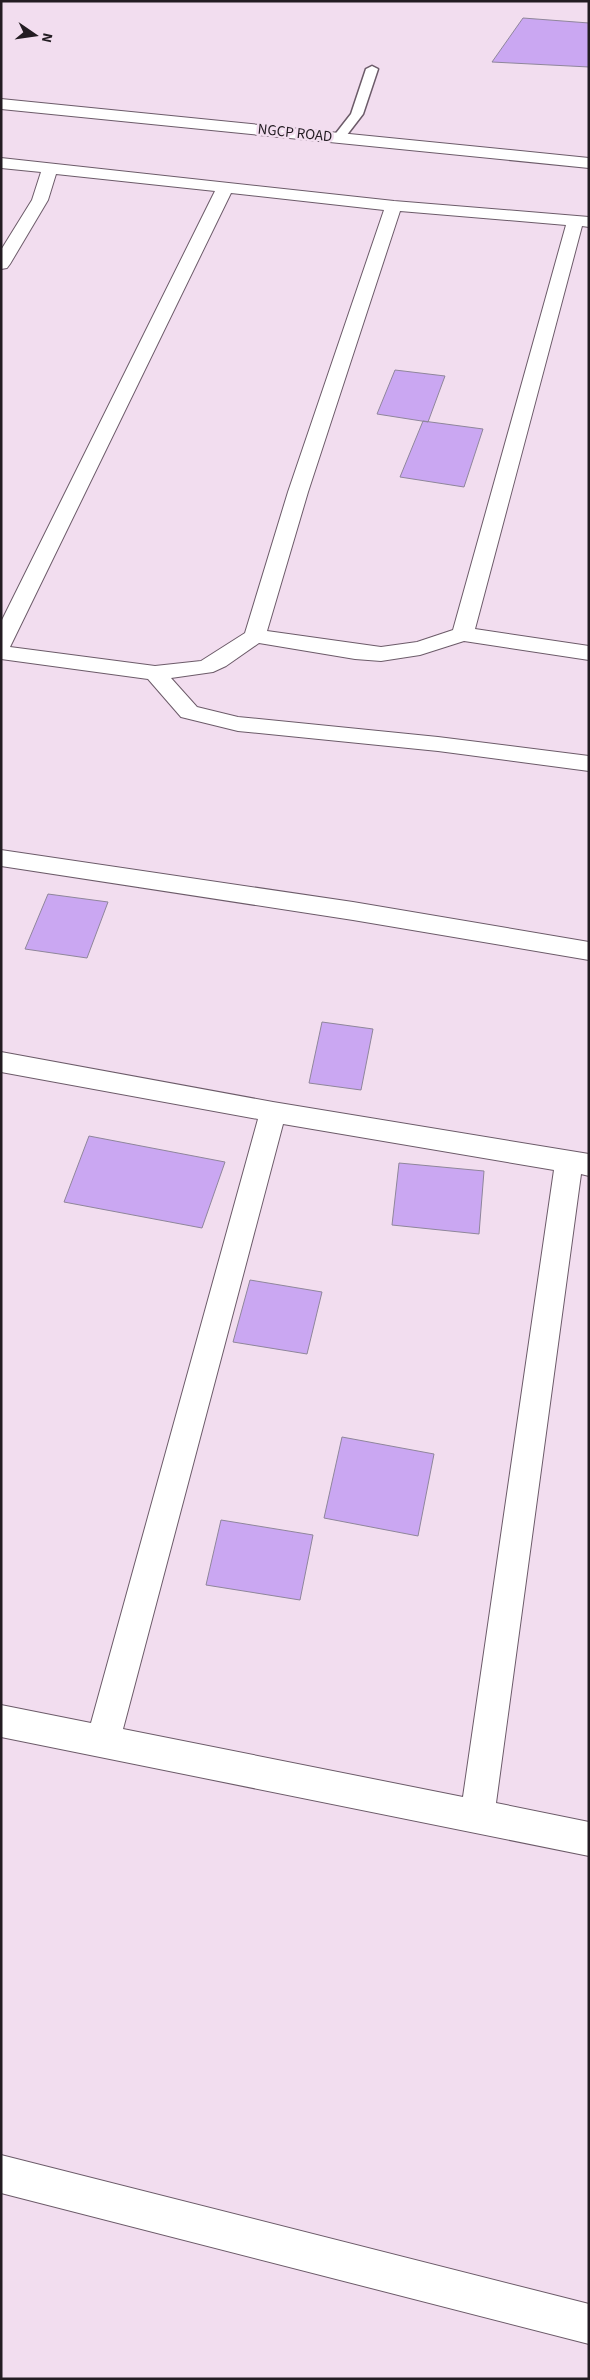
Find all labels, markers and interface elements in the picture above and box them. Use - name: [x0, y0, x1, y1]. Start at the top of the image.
- north arrow: [10, 10, 60, 60]
- text: N: [36, 31, 57, 44]
- street label: NGCP ROAD: [257, 119, 333, 147]

